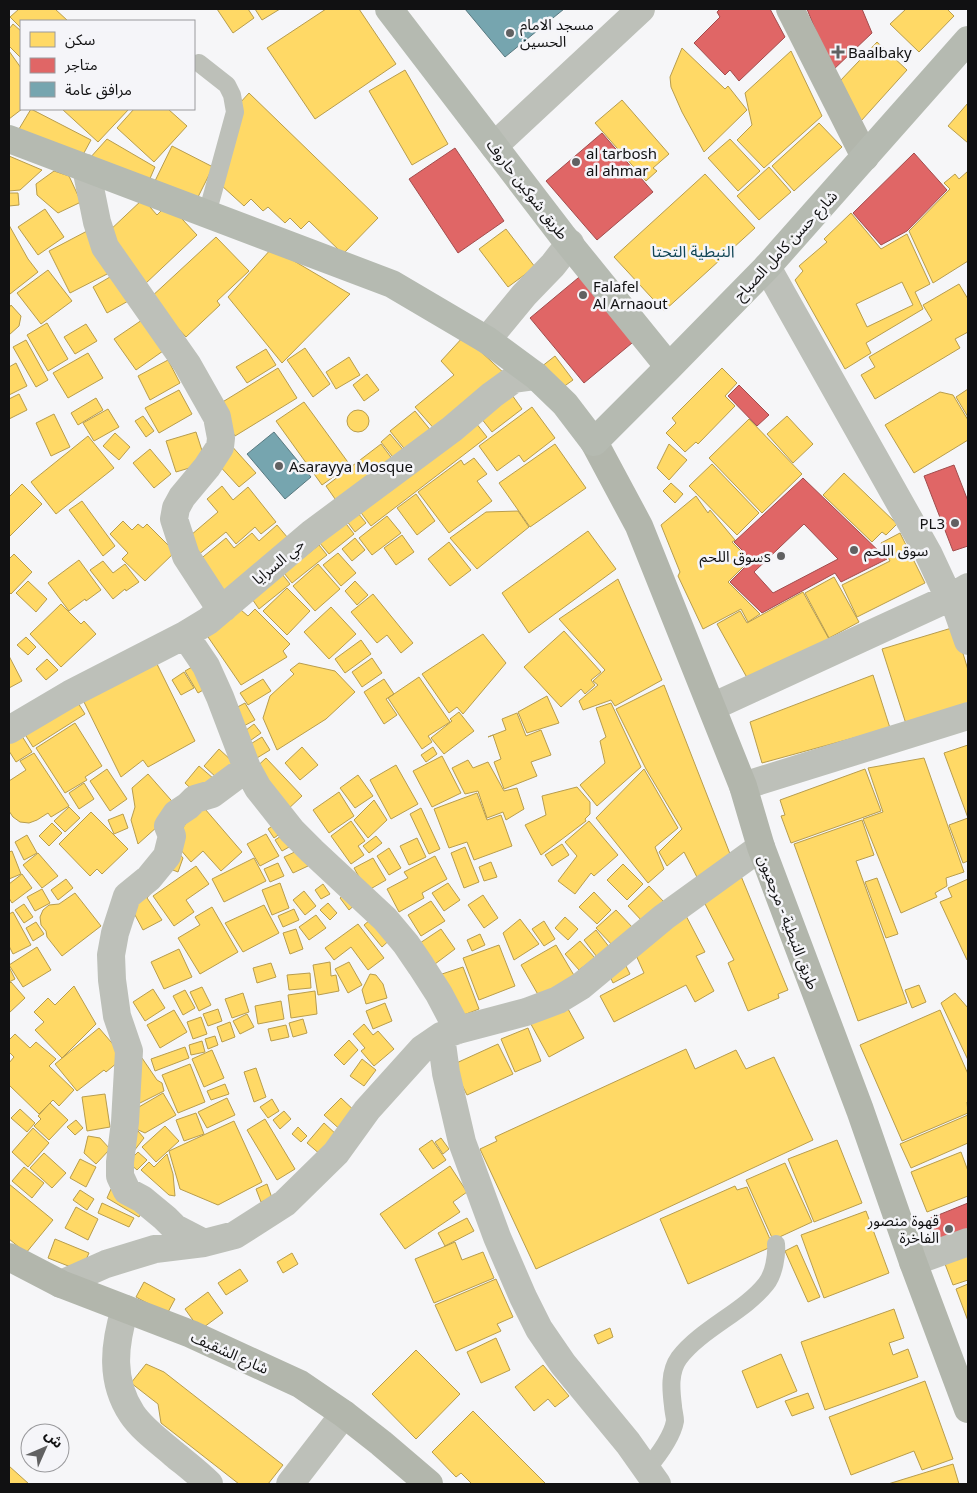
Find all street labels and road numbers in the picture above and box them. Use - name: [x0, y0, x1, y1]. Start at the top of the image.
- street label: طريق شوكين حاروف: [482, 135, 573, 244]
- street label: شارع حسن كامل الصباح: [729, 185, 844, 306]
- street label: حي السرايا: [248, 533, 310, 590]
- street label: طريق النبطية - مرجعيون: [753, 852, 824, 993]
- street label: شارع الشقيف: [187, 1326, 272, 1381]

